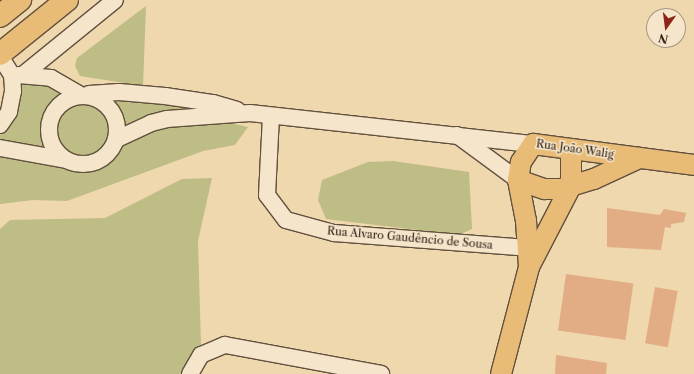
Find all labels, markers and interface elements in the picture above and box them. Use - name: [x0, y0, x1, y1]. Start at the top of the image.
- north arrow: [646, 8, 686, 48]
- text: N: [657, 31, 670, 47]
- street label: Rua João Walig: [535, 137, 615, 161]
- street label: Rua Alvaro Gaudêncio de Sousa: [326, 224, 494, 252]

